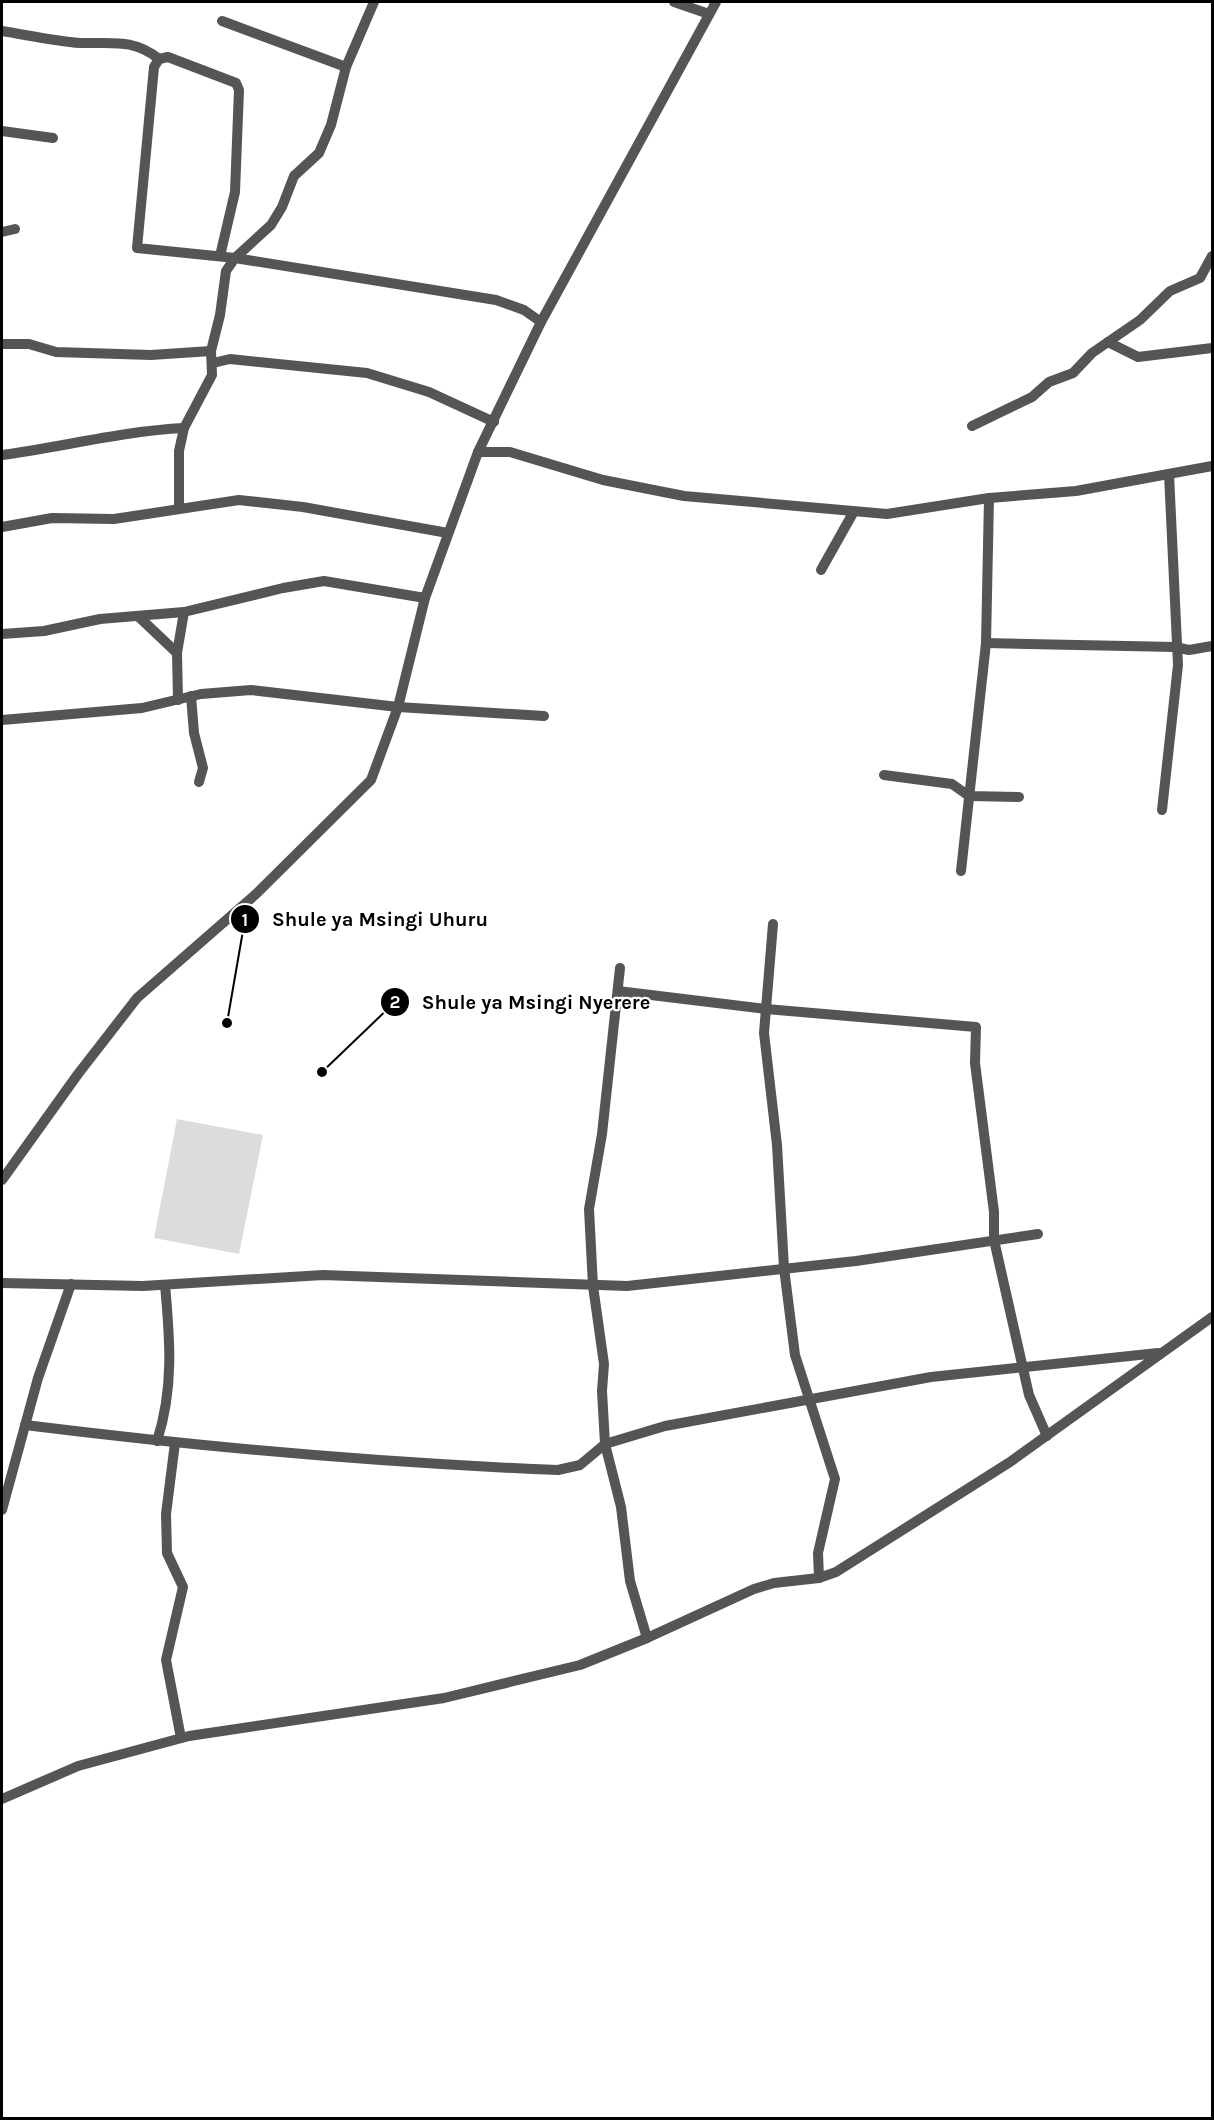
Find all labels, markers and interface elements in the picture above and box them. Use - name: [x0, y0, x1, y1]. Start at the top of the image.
- callout: Shule ya Msingi Uhuru: [230, 900, 500, 938]
- text: Shule ya Msingi Uhuru: [272, 908, 488, 931]
- text: 1: [242, 909, 248, 931]
- callout: Shule ya Msingi Nyerere: [380, 983, 662, 1021]
- text: 2: [390, 991, 400, 1013]
- text: Shule ya Msingi Nyerere: [422, 991, 650, 1014]

